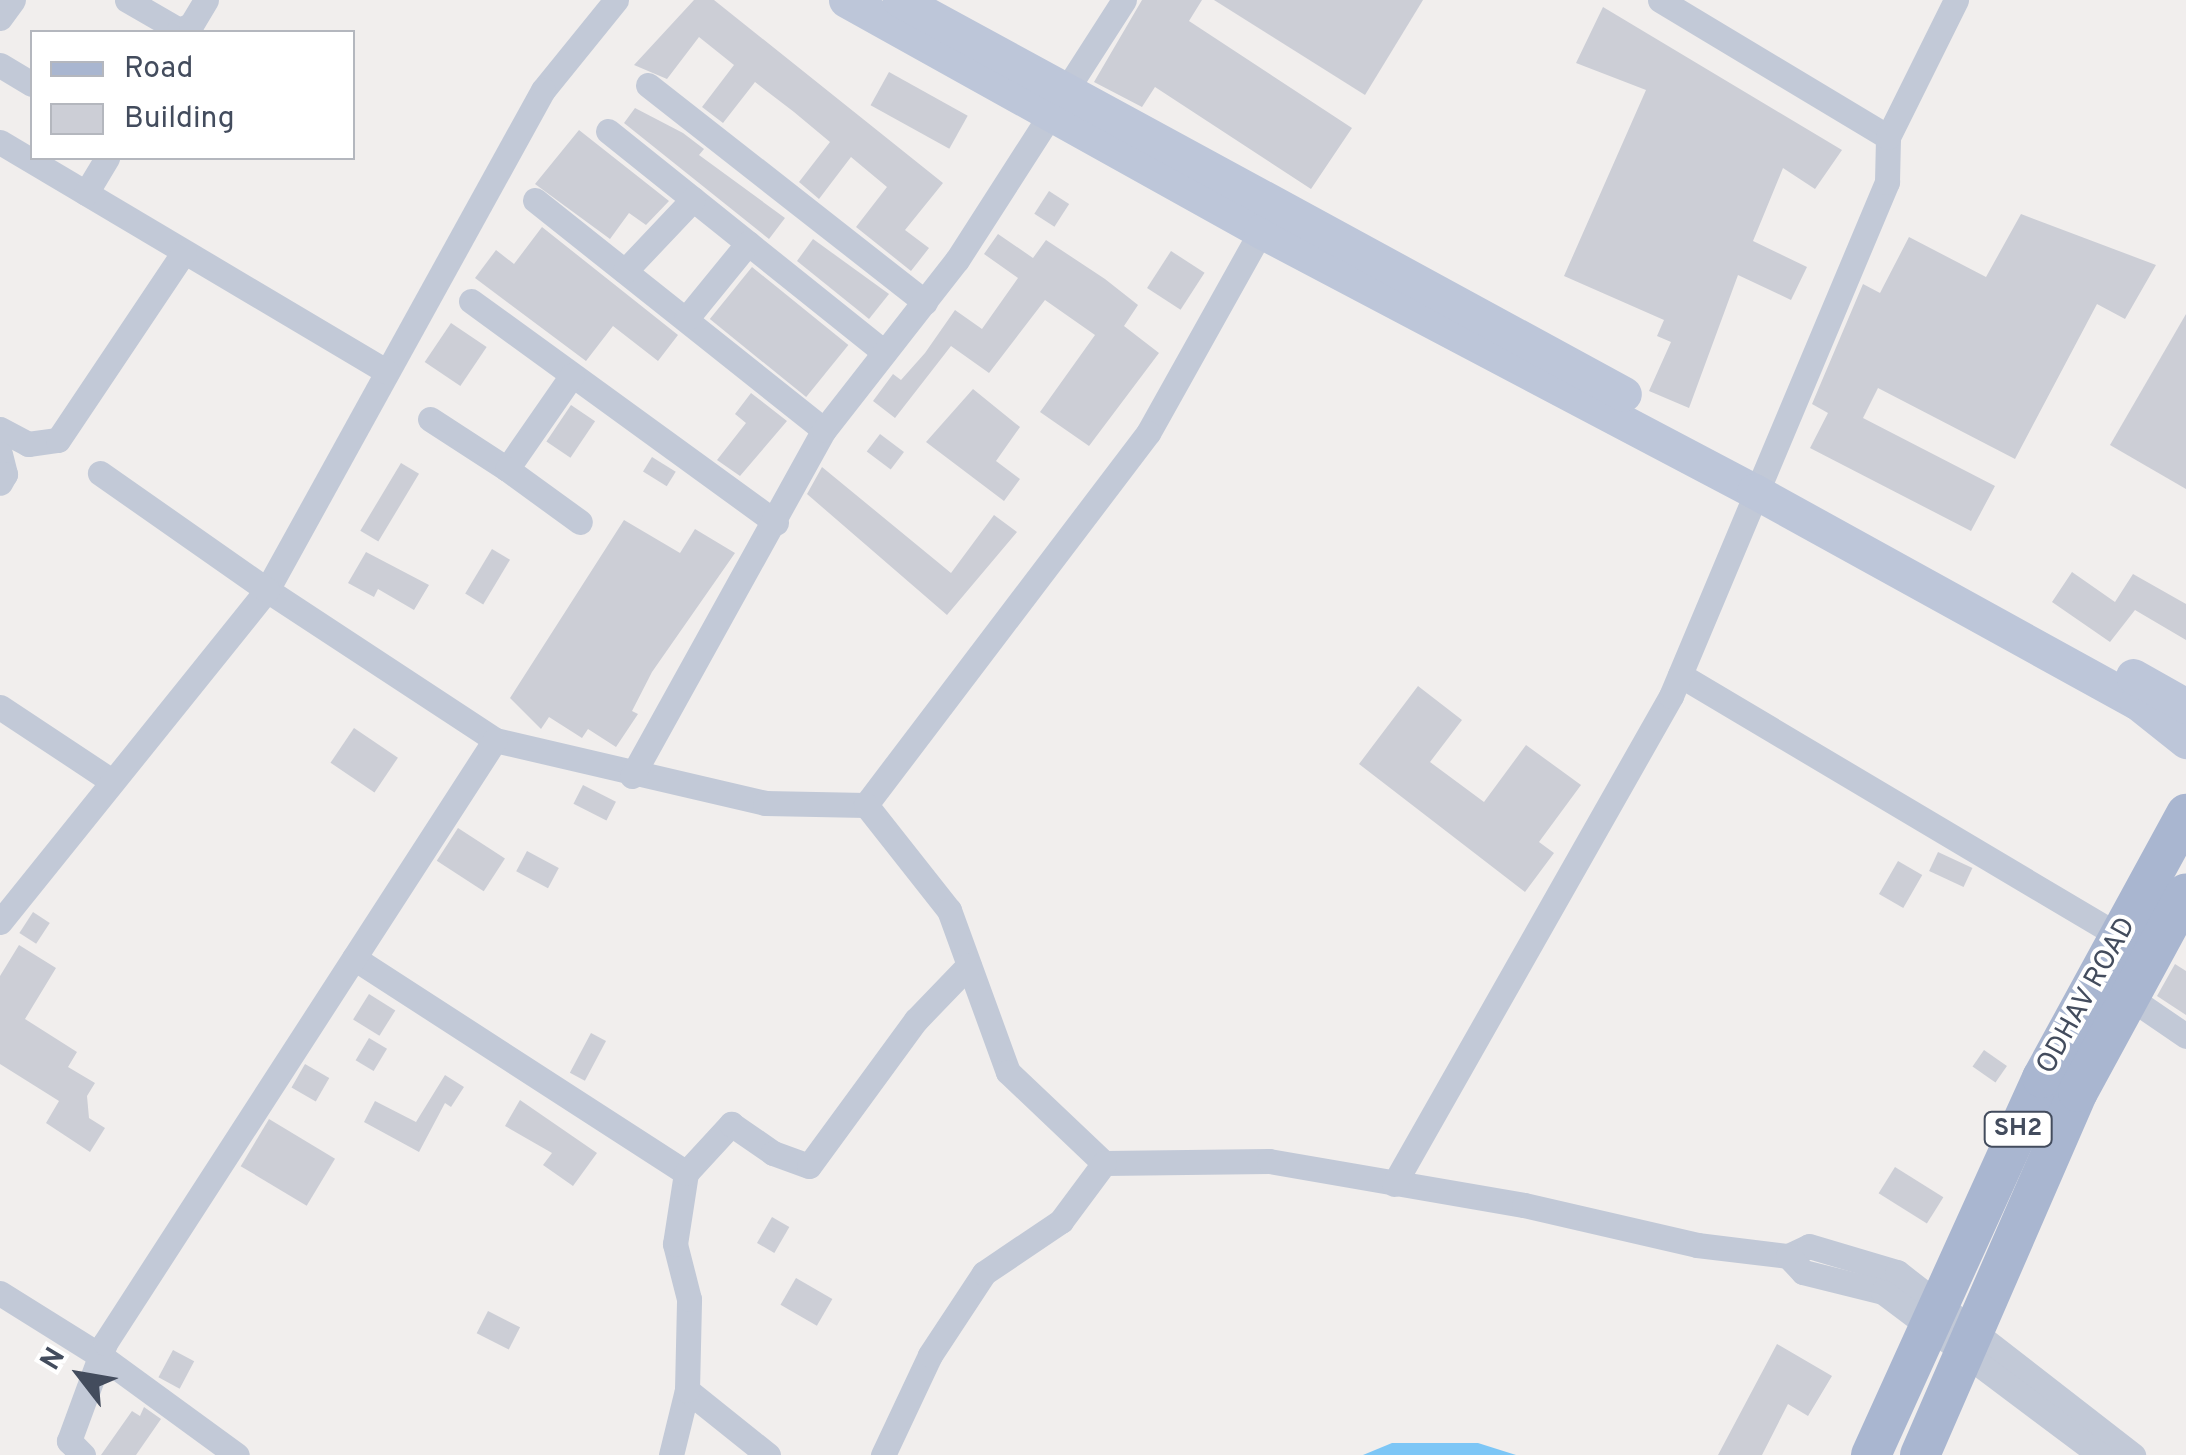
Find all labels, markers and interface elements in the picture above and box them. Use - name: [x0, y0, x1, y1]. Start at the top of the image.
- legend: [30, 30, 355, 160]
- text: Road: [124, 51, 193, 88]
- text: Building: [124, 101, 235, 138]
- street label: ODHAV ROAD: [2030, 911, 2144, 1081]
- road number: SH2: [1983, 1109, 2053, 1149]
- north arrow: [30, 1325, 130, 1425]
- text: N: [34, 1342, 75, 1377]

